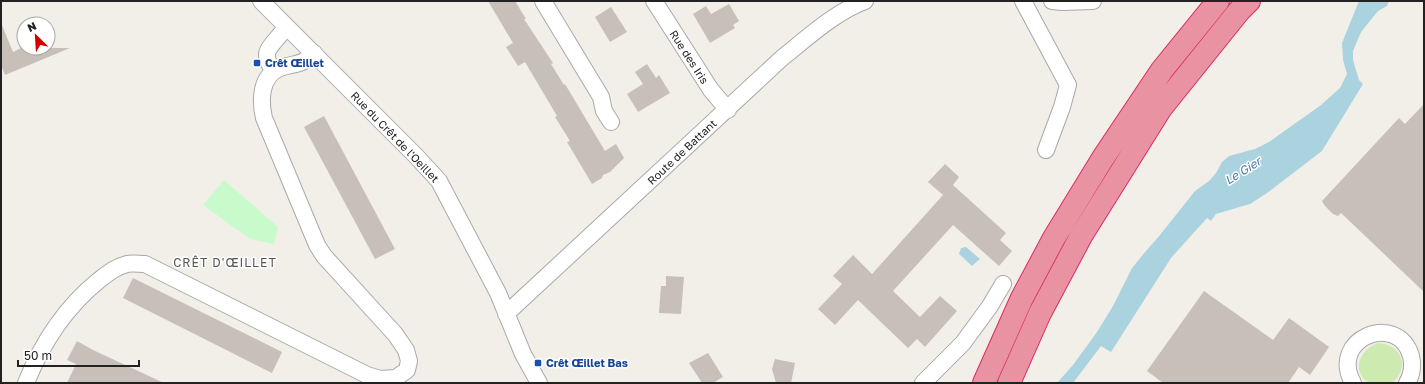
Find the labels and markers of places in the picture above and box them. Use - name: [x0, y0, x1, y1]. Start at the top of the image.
- place label: Crêt Œillet: [265, 56, 324, 69]
- marker: Crêt Œillet: [252, 58, 262, 68]
- place label: Crêt Œillet Bas: [546, 356, 628, 369]
- marker: Crêt Œillet Bas: [533, 358, 543, 368]

